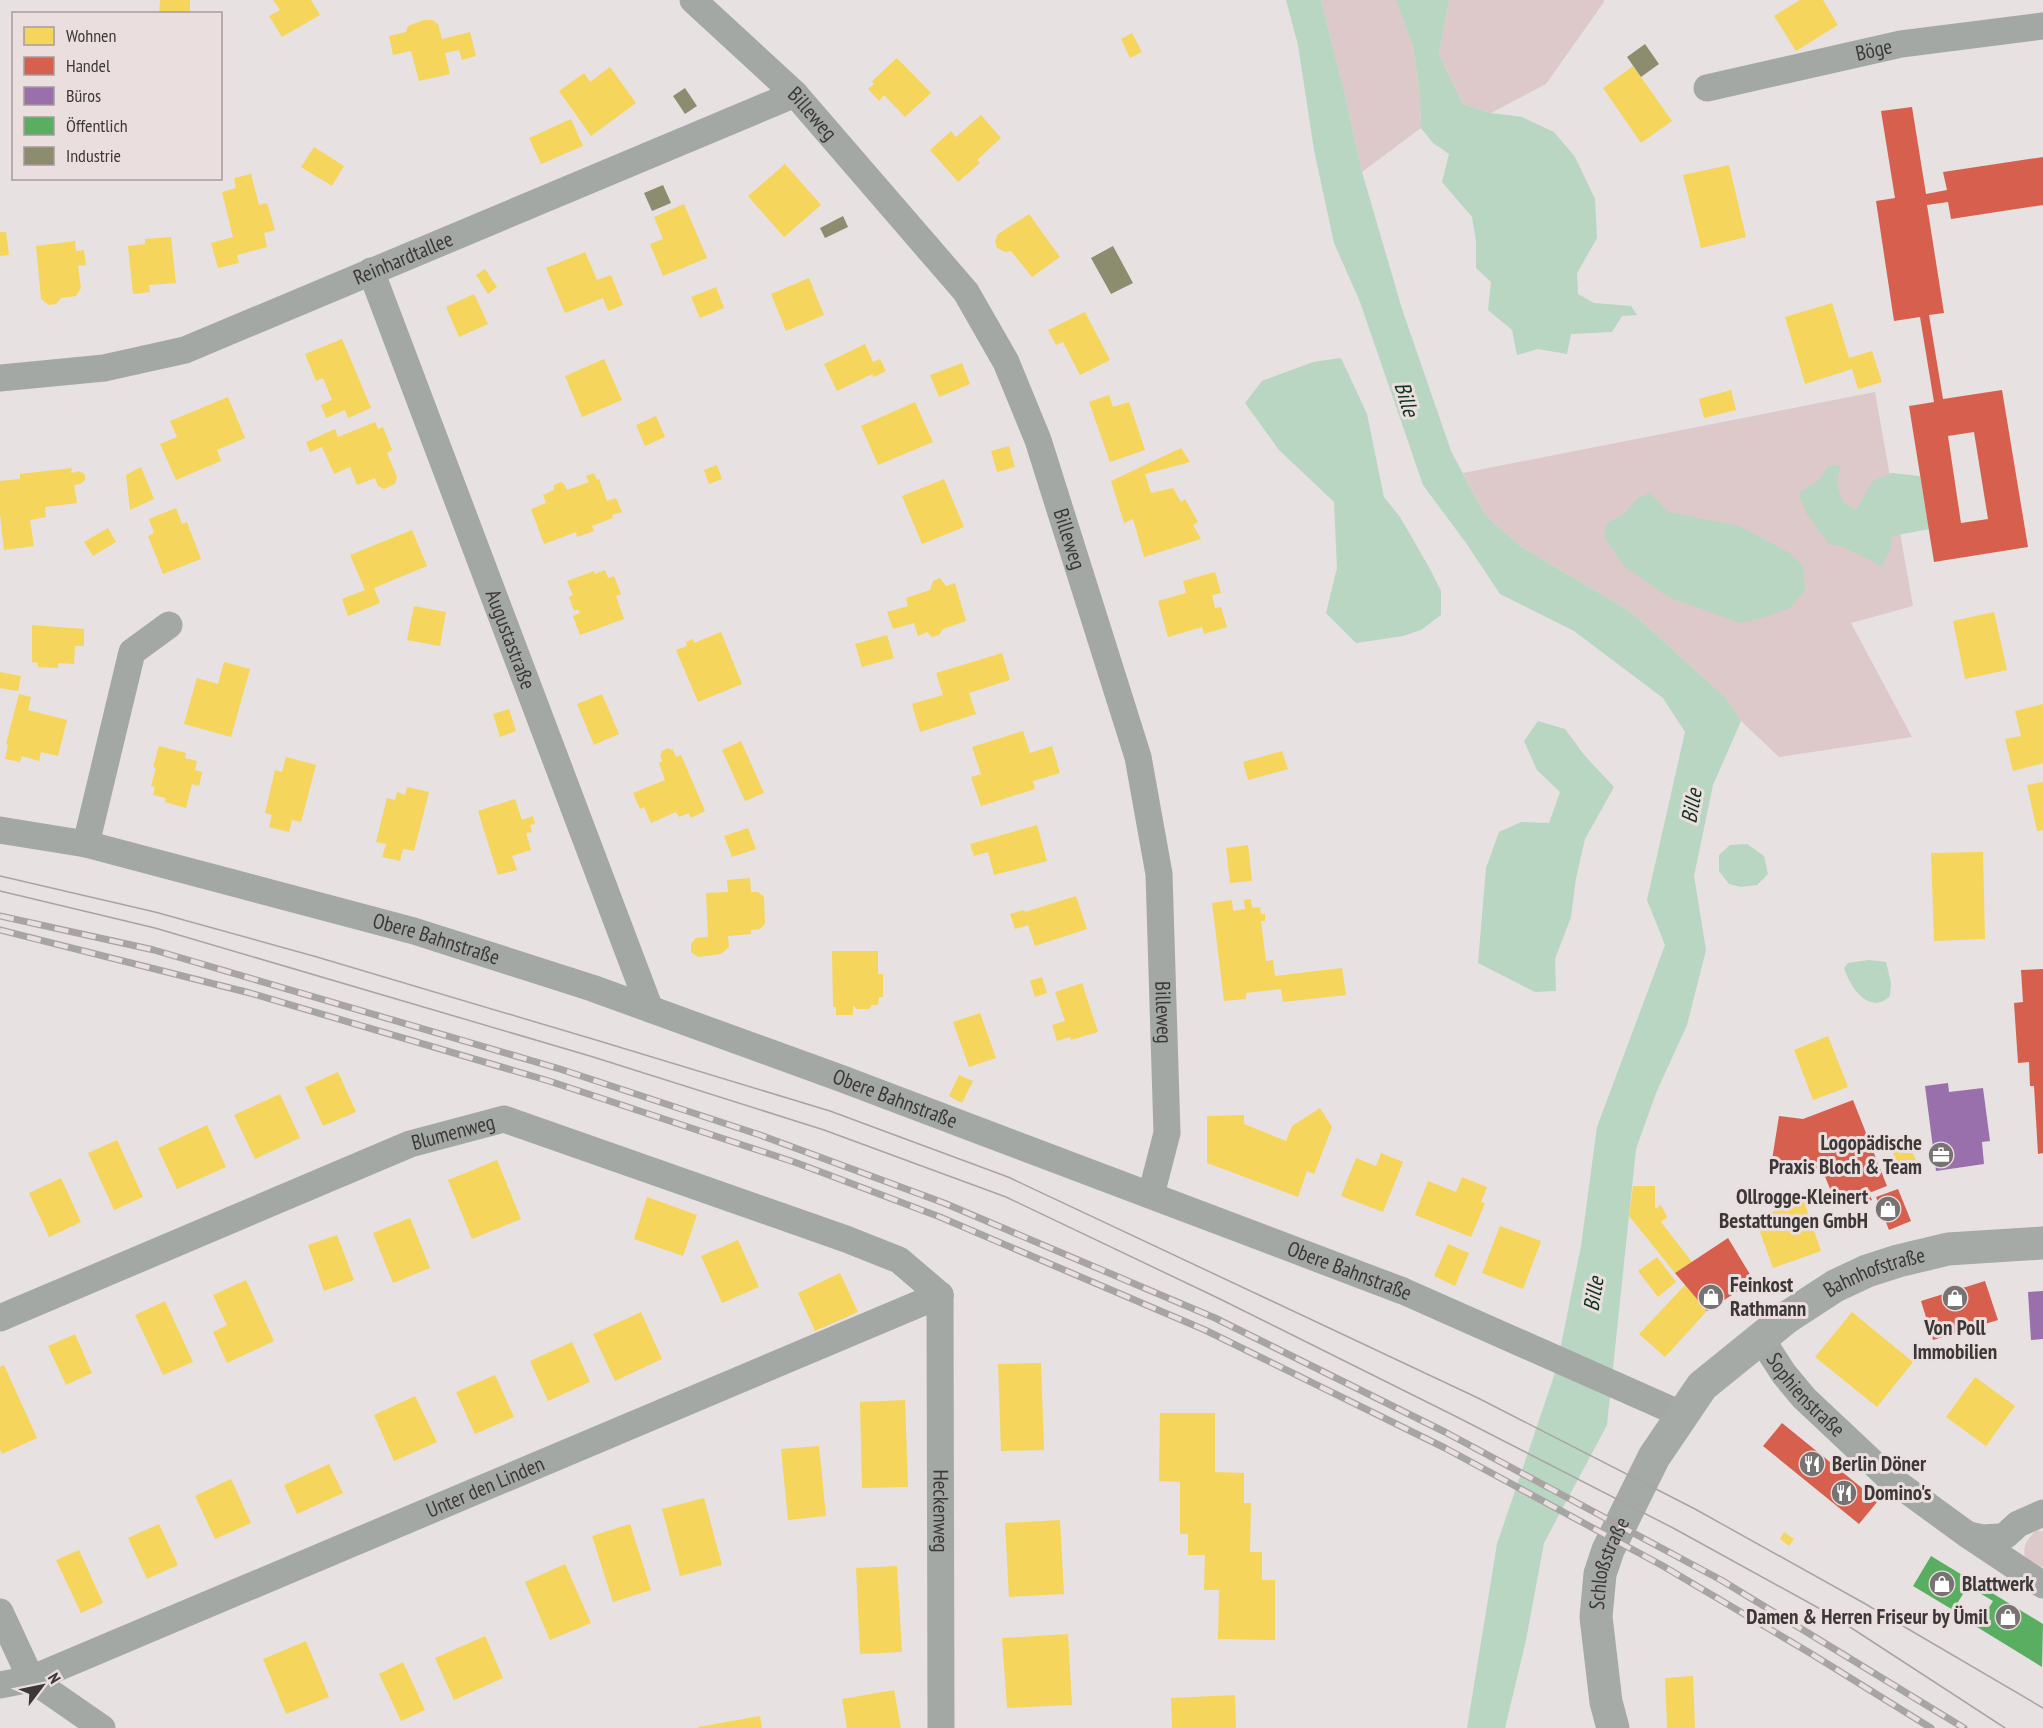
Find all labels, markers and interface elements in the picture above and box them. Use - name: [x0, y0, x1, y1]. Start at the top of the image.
- legend: [12, 12, 222, 180]
- text: Wohnen: [66, 24, 116, 47]
- street label: Böge: [1853, 32, 1895, 67]
- text: Handel: [66, 54, 111, 77]
- street label: Billeweg: [783, 80, 843, 146]
- text: Büros: [66, 84, 101, 107]
- text: Öffentlich: [66, 114, 128, 137]
- text: Industrie: [66, 144, 121, 167]
- street label: Reinhardtallee: [349, 225, 457, 291]
- water label: Bille: [1389, 378, 1426, 421]
- street label: Billeweg: [1047, 505, 1092, 573]
- street label: Augustastraße: [480, 586, 542, 693]
- water label: Bille: [1674, 785, 1708, 825]
- street label: Obere Bahnstraße: [370, 907, 503, 971]
- street label: Billeweg: [1149, 981, 1178, 1044]
- street label: Obere Bahnstraße: [829, 1063, 961, 1134]
- street label: Blumenweg: [408, 1108, 498, 1156]
- place label: Logopädische Praxis Bloch & Team: [1769, 1129, 1922, 1180]
- office icon: Logopädische Praxis Bloch & Team: [1926, 1140, 1956, 1170]
- place label: Ollrogge-Kleinert Bestattungen GmbH: [1719, 1183, 1868, 1234]
- shop icon: Ollrogge-Kleinert Bestattungen GmbH: [1873, 1194, 1903, 1224]
- street label: Obere Bahnstraße: [1284, 1234, 1416, 1306]
- street label: Bahnhofstraße: [1818, 1241, 1927, 1303]
- place label: Feinkost Rathmann: [1730, 1271, 1806, 1322]
- water label: Bille: [1576, 1273, 1610, 1313]
- shop icon: Feinkost Rathmann: [1696, 1282, 1726, 1312]
- shop icon: Von Poll Immobilien: [1940, 1283, 1970, 1313]
- place label: Von Poll Immobilien: [1913, 1314, 1997, 1365]
- street label: Sophienstraße: [1761, 1347, 1851, 1442]
- restaurant icon: Berlin Döner: [1797, 1449, 1827, 1479]
- street label: Unter den Linden: [422, 1450, 548, 1524]
- place label: Berlin Döner: [1832, 1450, 1927, 1477]
- street label: Heckenweg: [927, 1469, 955, 1552]
- restaurant icon: Domino's: [1829, 1478, 1859, 1508]
- place label: Domino's: [1864, 1479, 1931, 1506]
- street label: Schloßstraße: [1583, 1512, 1635, 1611]
- shop icon: Blattwerk: [1927, 1569, 1957, 1599]
- place label: Blattwerk: [1962, 1570, 2034, 1597]
- shop icon: Damen & Herren Friseur by Ümil: [1993, 1602, 2023, 1632]
- place label: Damen & Herren Friseur by Ümil: [1746, 1603, 1989, 1630]
- north arrow: [12, 1656, 72, 1716]
- text: N: [44, 1669, 65, 1687]

